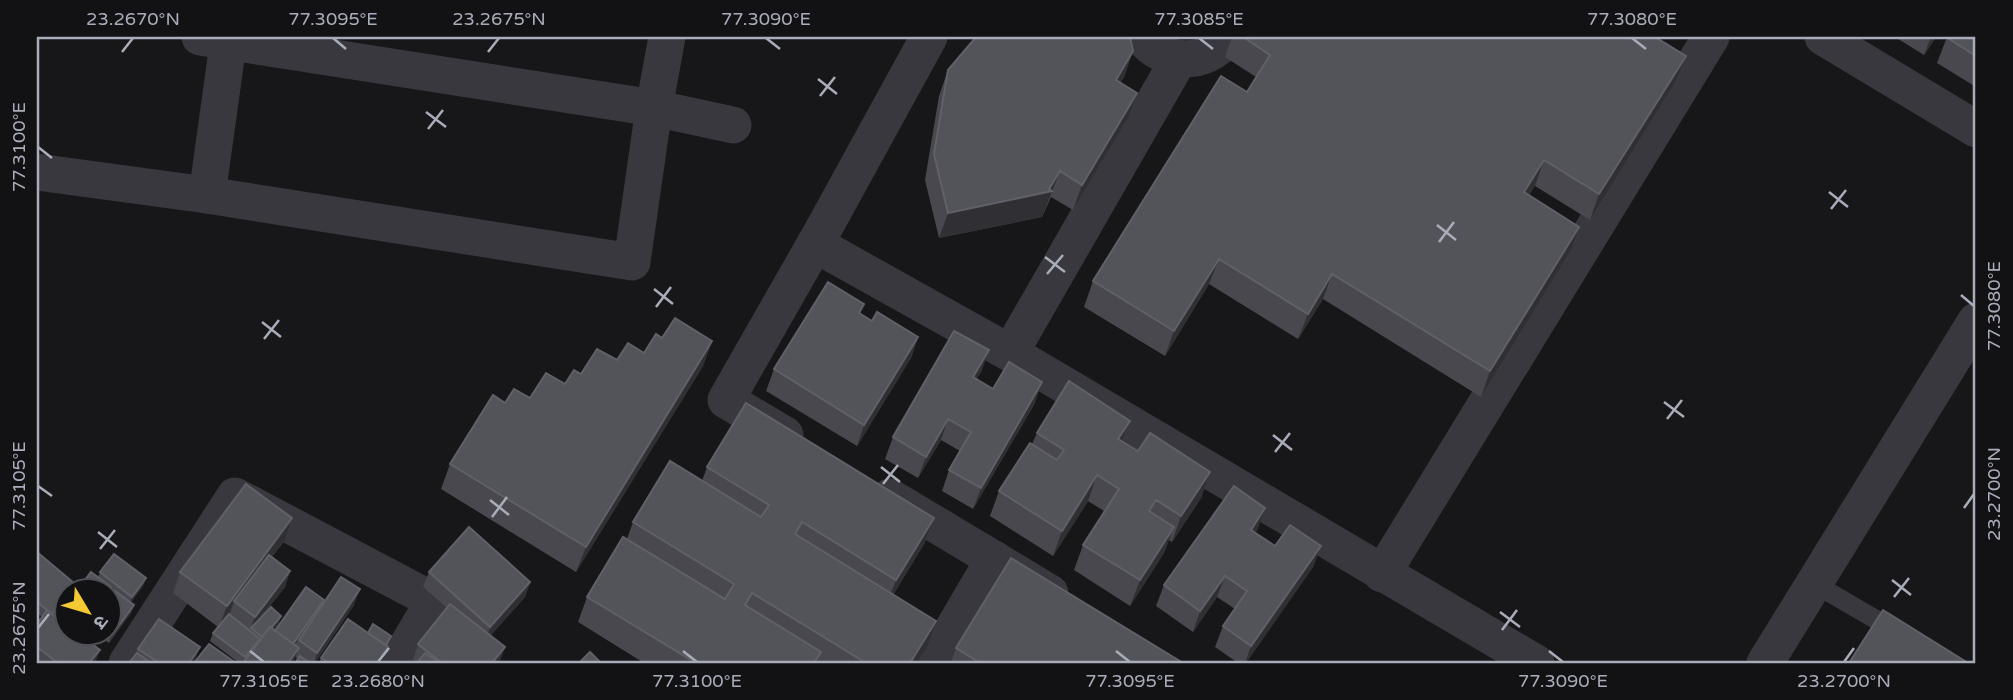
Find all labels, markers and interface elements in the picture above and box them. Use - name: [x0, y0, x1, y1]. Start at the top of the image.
- text: 23.2670°N: [86, 8, 180, 30]
- text: 77.3095°E: [288, 8, 378, 30]
- text: 23.2675°N: [452, 8, 546, 30]
- text: 77.3090°E: [721, 8, 811, 30]
- text: 77.3085°E: [1154, 8, 1244, 30]
- text: 77.3080°E: [1587, 8, 1677, 30]
- text: 77.3100°E: [8, 102, 30, 192]
- text: 77.3080°E: [1983, 261, 2005, 351]
- text: 77.3105°E: [8, 441, 30, 531]
- text: 23.2700°N: [1983, 447, 2005, 541]
- north arrow: [52, 578, 122, 648]
- text: 23.2675°N: [8, 581, 30, 675]
- text: उ: [88, 611, 113, 634]
- text: 77.3105°E: [219, 670, 309, 692]
- text: 23.2680°N: [331, 670, 425, 692]
- text: 77.3100°E: [652, 670, 742, 692]
- text: 77.3095°E: [1085, 670, 1175, 692]
- text: 77.3090°E: [1518, 670, 1608, 692]
- text: 23.2700°N: [1797, 670, 1891, 692]

